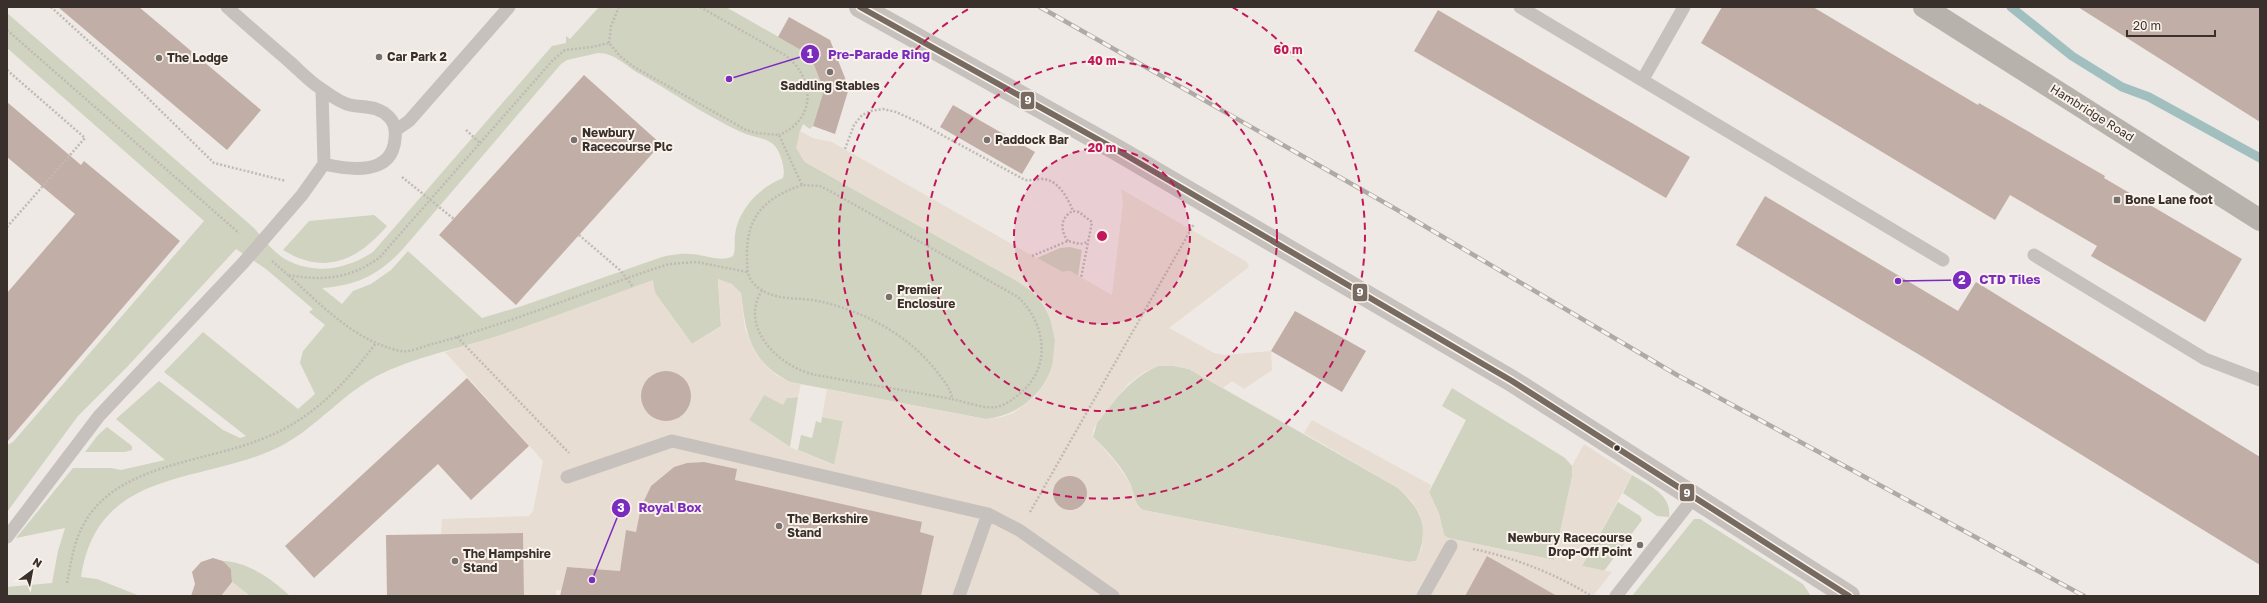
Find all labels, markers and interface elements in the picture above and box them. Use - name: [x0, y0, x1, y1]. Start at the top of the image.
- scale bar: [2127, 12, 2215, 38]
- text: 20 m: [2133, 18, 2161, 33]
- callout: Pre-Parade Ring: [800, 42, 938, 67]
- text: 60 m: [1274, 42, 1302, 57]
- text: 1: [807, 46, 813, 61]
- text: Pre-Parade Ring: [828, 46, 930, 62]
- place label: Car Park 2: [387, 49, 447, 64]
- place label: The Lodge: [167, 50, 228, 65]
- marker: Car Park 2: [374, 52, 384, 62]
- marker: The Lodge: [154, 53, 164, 63]
- text: 40 m: [1088, 53, 1116, 68]
- marker: Saddling Stables: [825, 67, 835, 77]
- place label: Saddling Stables: [780, 78, 880, 93]
- street label: Hambridge Road: [2048, 81, 2137, 144]
- line badge: 9: [1020, 91, 1035, 110]
- text: 9: [1025, 93, 1032, 106]
- place label: Newbury Racecourse Plc: [582, 125, 673, 154]
- place label: Paddock Bar: [995, 132, 1069, 147]
- marker: Newbury Racecourse Plc: [569, 135, 579, 145]
- marker: Paddock Bar: [982, 135, 992, 145]
- text: 20 m: [1088, 140, 1116, 155]
- place label: Bone Lane foot: [2125, 192, 2213, 207]
- marker: Bone Lane foot: [2112, 195, 2122, 205]
- centre of rings: [1095, 229, 1109, 243]
- callout: CTD Tiles: [1952, 267, 2049, 292]
- text: CTD Tiles: [1979, 271, 2041, 287]
- text: 2: [1958, 272, 1966, 287]
- place label: Premier Enclosure: [897, 282, 955, 311]
- line badge: 9: [1352, 283, 1368, 302]
- text: 9: [1357, 285, 1364, 298]
- marker: Premier Enclosure: [884, 292, 894, 302]
- unlabelled marker: [1612, 443, 1622, 453]
- line badge: 9: [1679, 483, 1695, 502]
- text: 9: [1684, 486, 1691, 499]
- callout: Royal Box: [611, 495, 710, 520]
- text: Royal Box: [638, 499, 702, 515]
- text: 3: [617, 500, 625, 515]
- place label: The Berkshire Stand: [787, 511, 868, 540]
- marker: The Berkshire Stand: [774, 521, 784, 531]
- place label: Newbury Racecourse Drop-Off Point: [1507, 530, 1632, 559]
- marker: Newbury Racecourse Drop-Off Point: [1635, 540, 1645, 550]
- place label: The Hampshire Stand: [463, 546, 551, 575]
- north arrow: [12, 551, 52, 591]
- text: N: [31, 554, 45, 570]
- marker: The Hampshire Stand: [450, 556, 460, 566]

